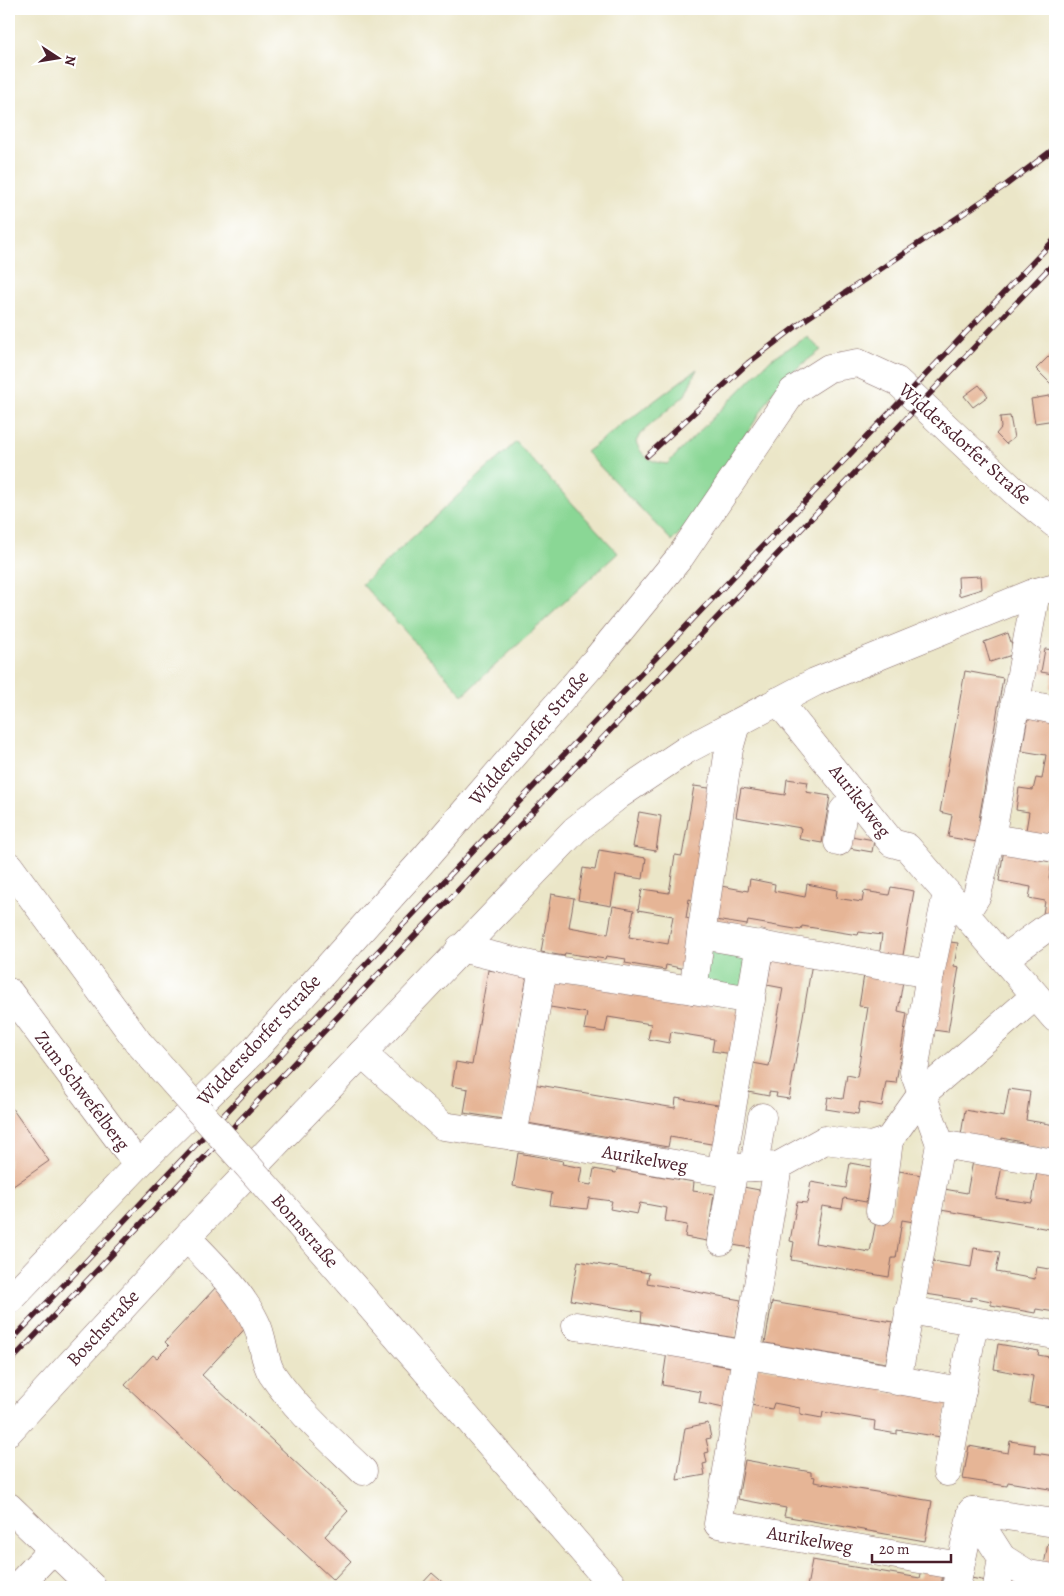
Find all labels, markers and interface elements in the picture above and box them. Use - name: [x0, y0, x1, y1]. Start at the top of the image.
- north arrow: [32, 32, 82, 82]
- text: N: [60, 54, 81, 68]
- street label: Widdersdorfer Straße: [892, 377, 1037, 511]
- street label: Widdersdorfer Straße: [463, 665, 595, 812]
- street label: Aurikelweg: [822, 758, 897, 844]
- street label: Widdersdorfer Straße: [191, 969, 327, 1112]
- street label: Zum Schwefelberg: [28, 1026, 136, 1157]
- street label: Aurikelweg: [599, 1138, 690, 1179]
- street label: Bonnstraße: [265, 1188, 345, 1274]
- street label: Boschstraße: [61, 1284, 145, 1372]
- street label: Aurikelweg: [764, 1519, 855, 1560]
- scale bar: [872, 1531, 950, 1563]
- text: 20 m: [879, 1539, 910, 1559]

